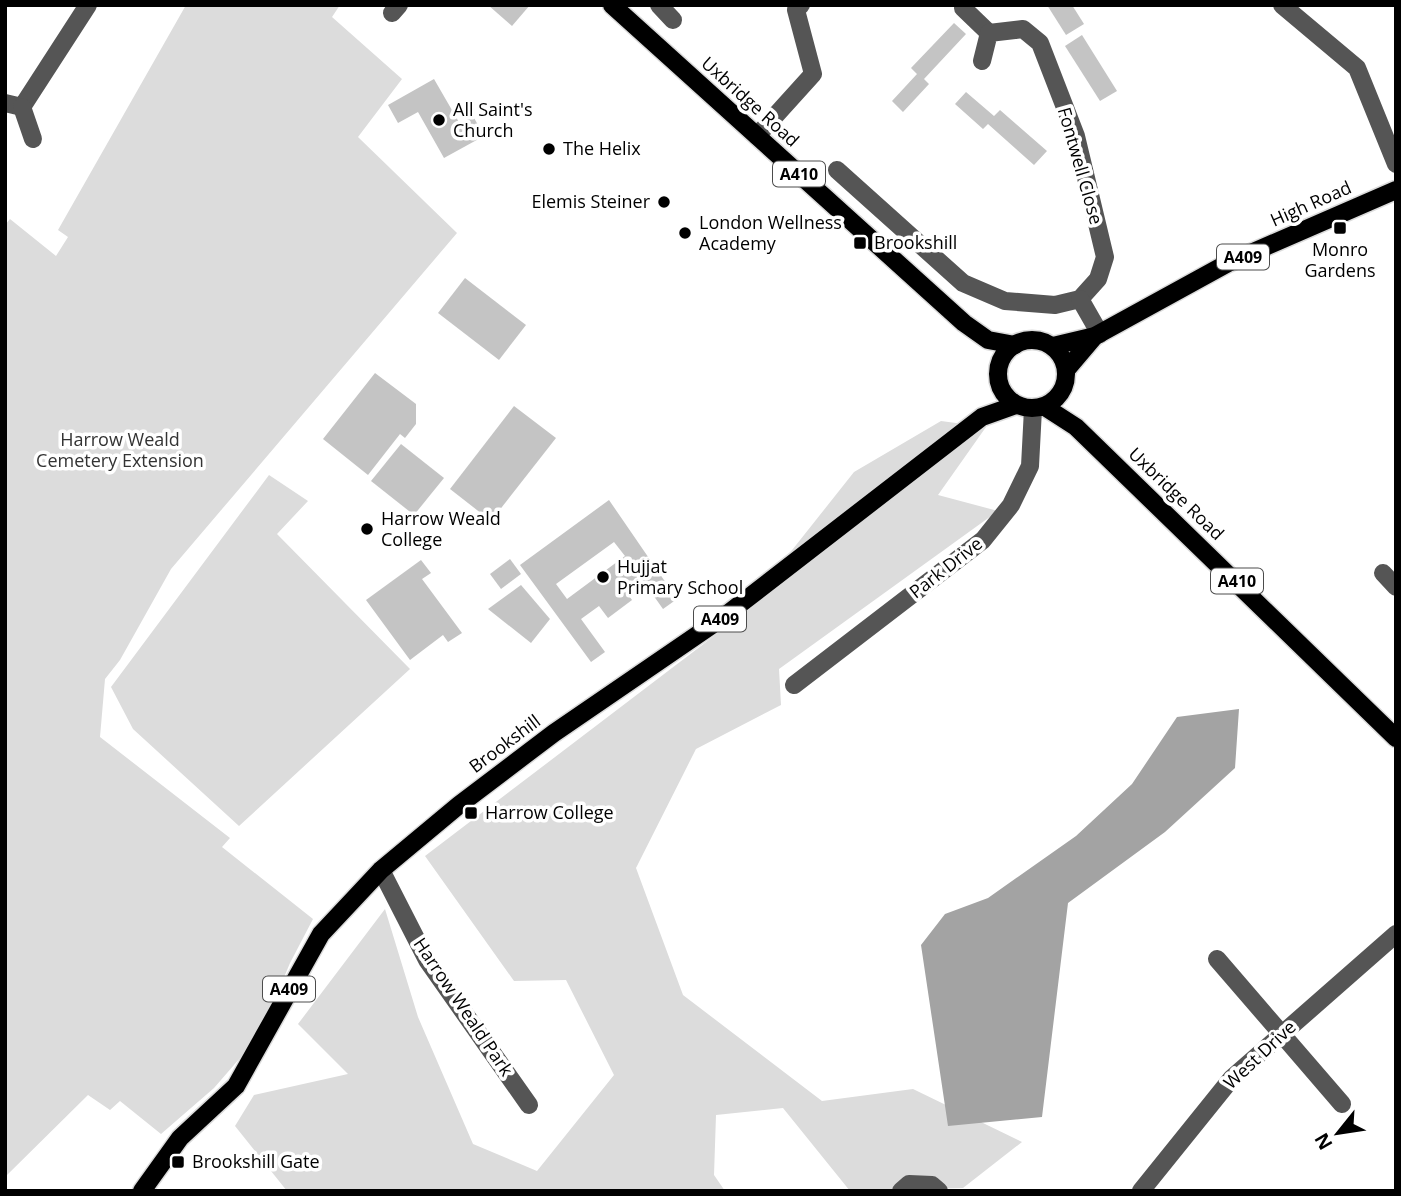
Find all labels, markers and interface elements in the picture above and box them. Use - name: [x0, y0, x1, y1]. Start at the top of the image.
- street label: Uxbridge Road: [697, 51, 805, 152]
- place label: All Saint's Church: [453, 97, 533, 142]
- street label: Fontwell Close: [1053, 104, 1109, 227]
- marker: All Saint's Church: [431, 112, 447, 128]
- place label: The Helix: [563, 136, 641, 160]
- marker: The Helix: [541, 141, 557, 157]
- road number: A410: [773, 162, 825, 186]
- street label: High Road: [1266, 175, 1355, 232]
- place label: Elemis Steiner: [531, 189, 651, 213]
- marker: Elemis Steiner: [656, 194, 672, 210]
- place label: London Wellness Academy: [699, 210, 842, 255]
- marker: Monro Gardens: [1332, 220, 1348, 236]
- marker: London Wellness Academy: [677, 225, 693, 241]
- place label: Brookshill: [874, 230, 957, 254]
- marker: Brookshill: [852, 235, 868, 251]
- place label: Monro Gardens: [1304, 237, 1376, 282]
- road number: A409: [1217, 244, 1269, 270]
- park label: Harrow Weald Cemetery Extension: [36, 427, 204, 472]
- street label: Uxbridge Road: [1124, 442, 1230, 545]
- place label: Harrow Weald College: [381, 506, 501, 551]
- marker: Harrow Weald College: [359, 521, 375, 537]
- street label: Park Drive: [904, 531, 987, 603]
- place label: Hujjat Primary School: [617, 554, 743, 599]
- road number: A410: [1211, 568, 1263, 594]
- marker: Hujjat Primary School: [595, 569, 611, 585]
- road number: A409: [694, 606, 746, 632]
- street label: Brookshill: [464, 709, 545, 778]
- place label: Harrow College: [485, 800, 614, 824]
- marker: Harrow College: [463, 805, 479, 821]
- street label: Harrow Weald Park: [409, 933, 519, 1081]
- road number: A409: [263, 976, 315, 1001]
- street label: West Drive: [1218, 1015, 1301, 1094]
- north arrow: [1303, 1098, 1373, 1168]
- text: N: [1308, 1128, 1338, 1155]
- place label: Brookshill Gate: [192, 1149, 320, 1173]
- marker: Brookshill Gate: [170, 1154, 186, 1170]

